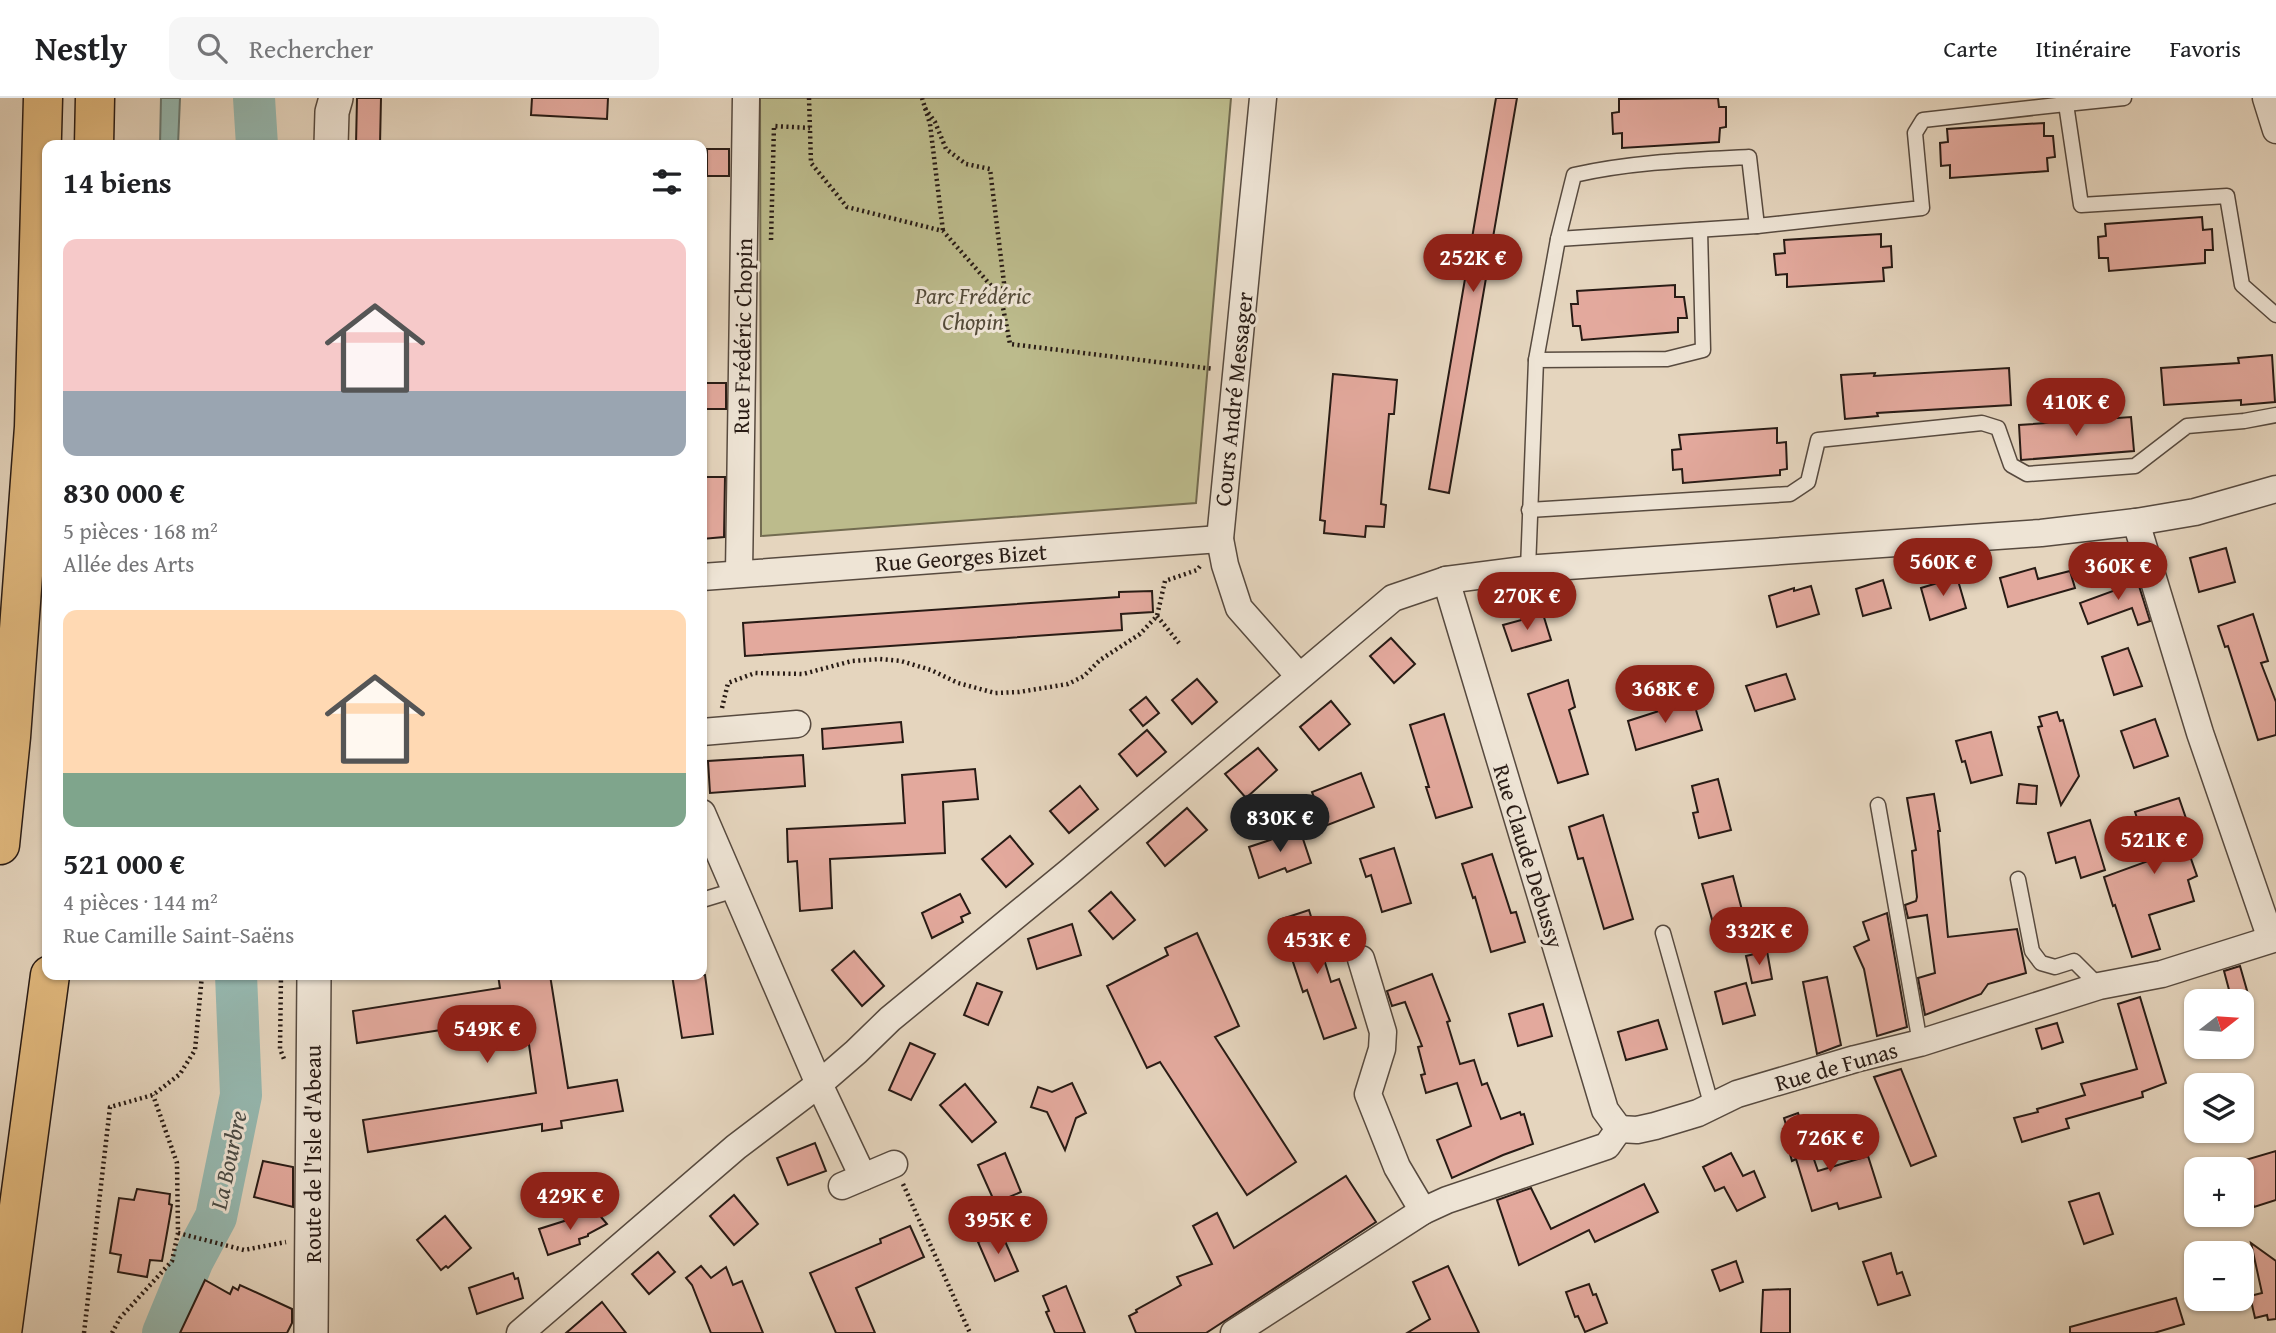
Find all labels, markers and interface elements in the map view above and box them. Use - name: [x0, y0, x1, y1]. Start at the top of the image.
- search box: [169, 17, 659, 80]
- text: Nestly: [35, 24, 127, 72]
- icon: search: [193, 29, 231, 67]
- text: Rechercher: [249, 29, 373, 68]
- text: Carte: [1944, 31, 1998, 66]
- text: Itinéraire: [2036, 31, 2131, 66]
- text: Favoris: [2169, 31, 2241, 66]
- text: 14 biens: [63, 160, 172, 204]
- icon: filters: [648, 163, 686, 201]
- pin: 252K €: [1416, 234, 1530, 294]
- street label: Rue Frédéric Chopin: [724, 238, 760, 434]
- text: 252K €: [1439, 240, 1507, 273]
- park label: Parc Frédéric Chopin: [914, 279, 1032, 338]
- icon: home: [312, 285, 438, 411]
- street label: Cours André Messager: [1205, 290, 1261, 508]
- pin: 410K €: [2019, 378, 2133, 438]
- text: 410K €: [2042, 384, 2110, 417]
- text: 830 000 €: [63, 470, 185, 514]
- text: 5 pièces · 168 m²: [63, 514, 218, 547]
- street label: Rue Georges Bizet: [874, 535, 1048, 579]
- pin: 560K €: [1886, 538, 2000, 598]
- pin: 360K €: [2061, 542, 2175, 602]
- text: 560K €: [1909, 544, 1977, 577]
- text: Allée des Arts: [63, 547, 194, 580]
- text: 360K €: [2084, 548, 2152, 581]
- pin: 270K €: [1470, 573, 1584, 632]
- text: 270K €: [1493, 578, 1561, 611]
- icon: home: [312, 656, 438, 782]
- pin: 368K €: [1608, 666, 1722, 725]
- text: 368K €: [1631, 671, 1699, 704]
- street label: Rue Claude Debussy: [1485, 760, 1573, 953]
- pin: 830K €: [1223, 794, 1337, 854]
- text: 830K €: [1246, 800, 1314, 833]
- pin: 521K €: [2097, 816, 2211, 876]
- text: 521K €: [2120, 822, 2188, 855]
- text: 521 000 €: [63, 841, 185, 885]
- text: 4 pièces · 144 m²: [63, 885, 218, 918]
- pin: 332K €: [1702, 908, 1816, 967]
- text: 332K €: [1725, 913, 1793, 946]
- pin: 453K €: [1260, 916, 1374, 976]
- text: Rue Camille Saint-Saëns: [63, 918, 294, 951]
- text: 453K €: [1283, 922, 1351, 955]
- north arrow: [2184, 989, 2254, 1059]
- map controls: [2184, 989, 2254, 1311]
- pin: 549K €: [430, 1006, 544, 1065]
- text: 549K €: [453, 1011, 521, 1044]
- street label: Rue de Funas: [1771, 1033, 1901, 1099]
- street label: Route de l'Isle d'Abeau: [296, 1044, 329, 1263]
- button: layers: [2184, 1073, 2254, 1143]
- water label: La Bourbre: [200, 1107, 256, 1214]
- pin: 726K €: [1773, 1114, 1887, 1174]
- text: 726K €: [1796, 1120, 1864, 1153]
- button: +: [2184, 1157, 2254, 1227]
- pin: 429K €: [513, 1172, 627, 1232]
- text: 429K €: [536, 1178, 604, 1211]
- pin: 395K €: [941, 1196, 1055, 1256]
- text: 395K €: [964, 1202, 1032, 1235]
- button: −: [2184, 1241, 2254, 1311]

